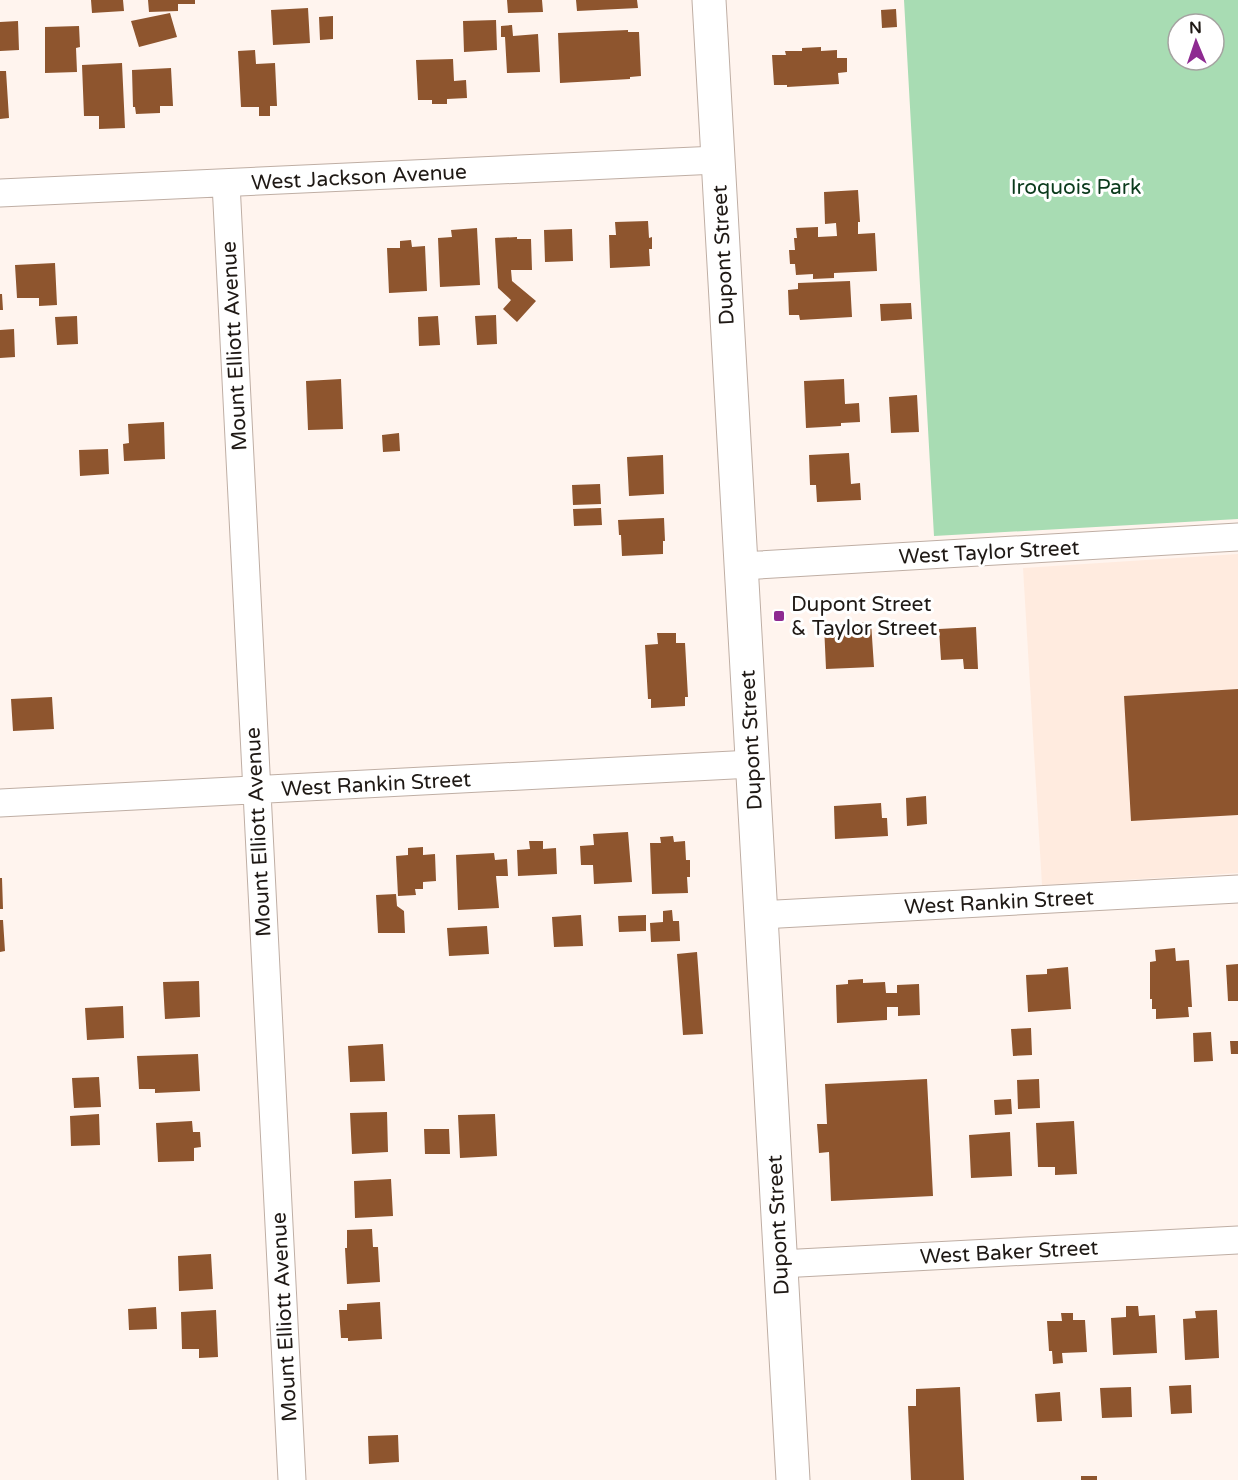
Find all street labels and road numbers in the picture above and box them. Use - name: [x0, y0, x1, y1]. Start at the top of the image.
- street label: West Jackson Avenue: [251, 159, 468, 196]
- street label: Dupont Street: [707, 184, 740, 326]
- street label: Mount Elliott Avenue: [217, 240, 252, 451]
- street label: West Taylor Street: [898, 535, 1080, 570]
- street label: Dupont Street: [735, 669, 768, 811]
- street label: Mount Elliott Avenue: [241, 726, 276, 937]
- street label: West Rankin Street: [280, 767, 472, 802]
- street label: West Rankin Street: [903, 885, 1095, 920]
- street label: Dupont Street: [762, 1154, 795, 1296]
- street label: Mount Elliott Avenue: [267, 1211, 302, 1422]
- street label: West Baker Street: [919, 1235, 1099, 1270]

